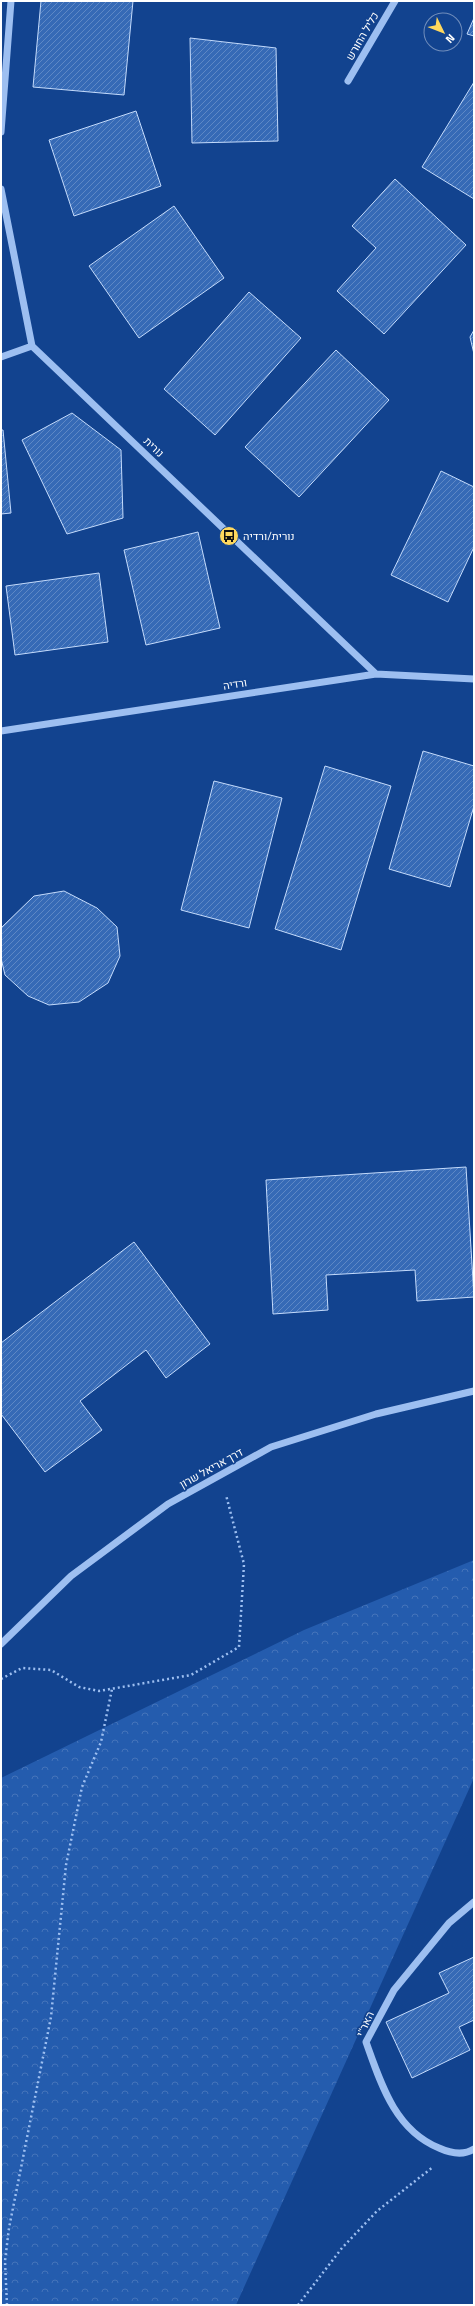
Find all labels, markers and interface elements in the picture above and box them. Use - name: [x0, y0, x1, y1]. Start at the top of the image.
- street label: כליל החורש: [342, 9, 382, 63]
- north arrow: [423, 12, 463, 52]
- text: N: [442, 31, 459, 47]
- street label: נורית: [140, 433, 168, 461]
- bus stop icon: נורית/ורדיה: [218, 525, 240, 547]
- place label: נורית/ורדיה: [243, 528, 295, 544]
- street label: ורדיה: [222, 674, 248, 694]
- street label: דרך אריאל שרון: [176, 1444, 246, 1492]
- street label: האר"י: [352, 2009, 378, 2039]

